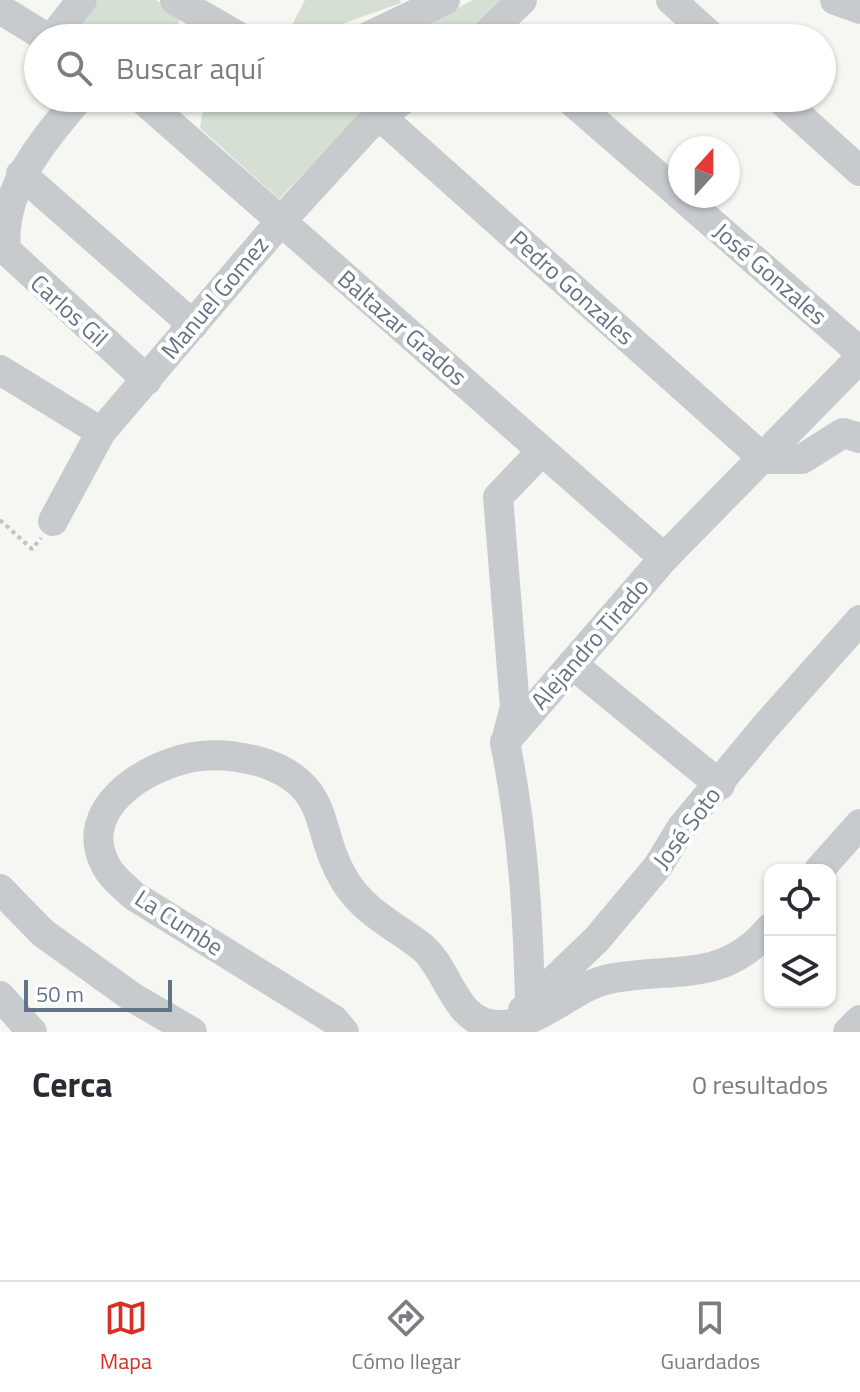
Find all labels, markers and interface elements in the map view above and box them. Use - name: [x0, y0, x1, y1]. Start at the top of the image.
- search box: [24, 24, 836, 112]
- text: Buscar aquí: [116, 45, 263, 91]
- icon: search: [52, 46, 96, 90]
- north arrow: [668, 136, 740, 208]
- street label: José Gonzales: [706, 214, 835, 333]
- street label: Pedro Gonzales: [502, 221, 643, 353]
- street label: Manuel Gomez: [152, 228, 277, 367]
- street label: Baltazar Grados: [330, 261, 475, 394]
- street label: Carlos Gil: [23, 266, 117, 355]
- street label: Alejandro Tirado: [522, 569, 657, 717]
- street label: José Soto: [643, 779, 729, 876]
- map controls: [764, 864, 836, 1008]
- button: locate: [764, 864, 836, 936]
- street label: La Cumbe: [128, 880, 231, 964]
- button: layers: [764, 936, 836, 1008]
- scale bar: [24, 976, 172, 1012]
- text: 50 m: [36, 977, 84, 1011]
- text: Cerca: [32, 1058, 113, 1110]
- text: 0 resultados: [692, 1065, 828, 1104]
- tab: Mapa: [100, 1296, 152, 1378]
- tab: Cómo llegar: [351, 1296, 461, 1378]
- tab: Guardados: [660, 1296, 760, 1378]

